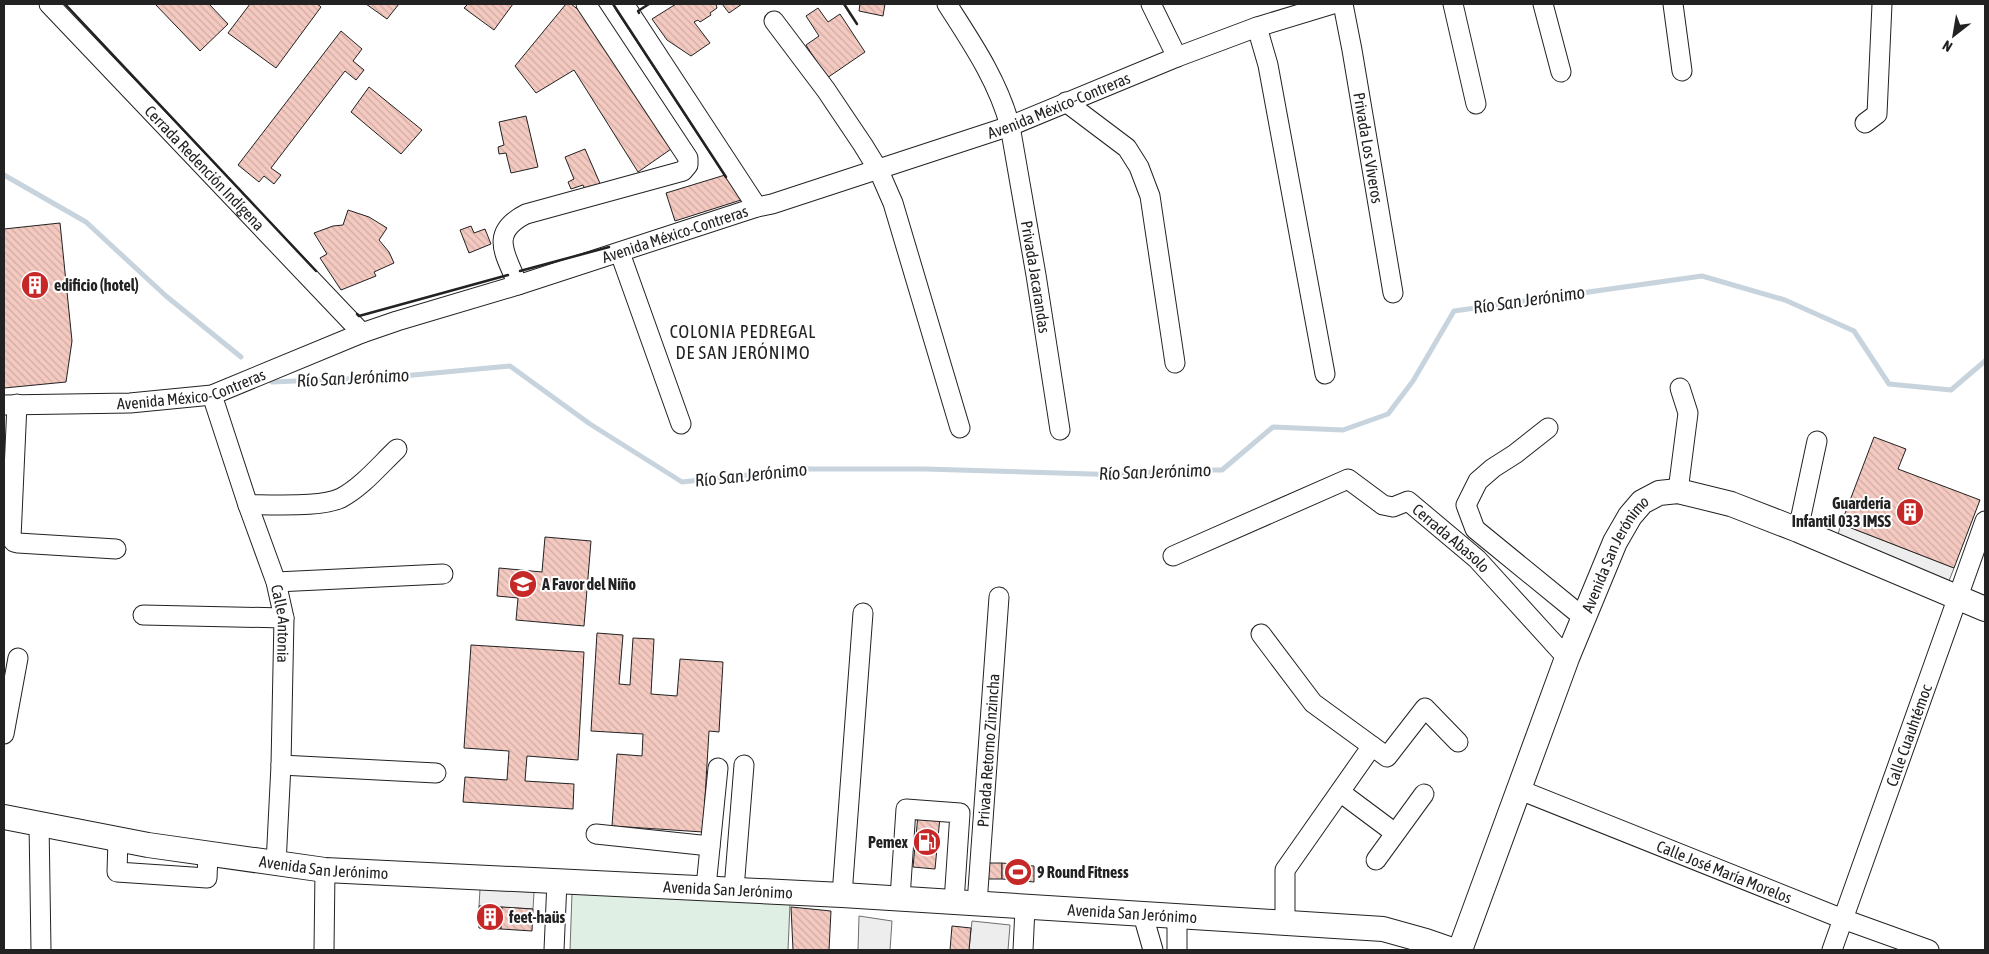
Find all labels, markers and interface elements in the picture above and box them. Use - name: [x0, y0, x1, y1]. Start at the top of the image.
- north arrow: [1929, 10, 1979, 60]
- text: N: [1940, 37, 1955, 55]
- street label: Avenida México-Contreras: [985, 68, 1133, 142]
- street label: Privada Los Viveros: [1350, 91, 1387, 205]
- street label: Cerrada Redención Indígena: [141, 102, 268, 234]
- street label: Avenida México-Contreras: [600, 201, 750, 266]
- street label: Privada Jacarandas: [1018, 219, 1054, 335]
- building icon: edificio (hotel): [20, 270, 50, 300]
- place label: edificio (hotel): [54, 276, 139, 294]
- water label: Río San Jerónimo: [1472, 281, 1586, 318]
- district label: COLONIA PEDREGAL DE SAN JERÓNIMO: [670, 321, 816, 363]
- water label: Río San Jerónimo: [296, 364, 410, 391]
- street label: Avenida México-Contreras: [117, 365, 268, 412]
- water label: Río San Jerónimo: [694, 458, 808, 491]
- water label: Río San Jerónimo: [1098, 459, 1212, 484]
- street label: Avenida San Jerónimo: [1578, 491, 1651, 615]
- place label: Guardería Infantil 033 IMSS: [1792, 494, 1891, 530]
- building icon: Guardería Infantil 033 IMSS: [1895, 497, 1925, 527]
- street label: Cerrada Abasolo: [1409, 500, 1494, 576]
- school or university icon: A Favor del Niño: [508, 569, 538, 599]
- place label: A Favor del Niño: [541, 575, 637, 593]
- street label: Calle Antonia: [268, 583, 293, 663]
- street label: Privada Retorno Zinzincha: [974, 673, 1002, 828]
- street label: Calle Cuauhtémoc: [1882, 682, 1935, 789]
- fuel station icon: Pemex: [912, 827, 942, 857]
- place label: Pemex: [868, 833, 909, 851]
- street label: Calle José María Morelos: [1654, 837, 1795, 907]
- street label: Avenida San Jerónimo: [258, 852, 389, 882]
- sports icon: 9 Round Fitness: [1003, 857, 1033, 887]
- place label: 9 Round Fitness: [1037, 863, 1129, 881]
- street label: Avenida San Jerónimo: [663, 877, 793, 902]
- street label: Avenida San Jerónimo: [1067, 900, 1198, 926]
- building icon: feet-haüs: [475, 902, 505, 932]
- place label: feet-haüs: [508, 908, 565, 926]

